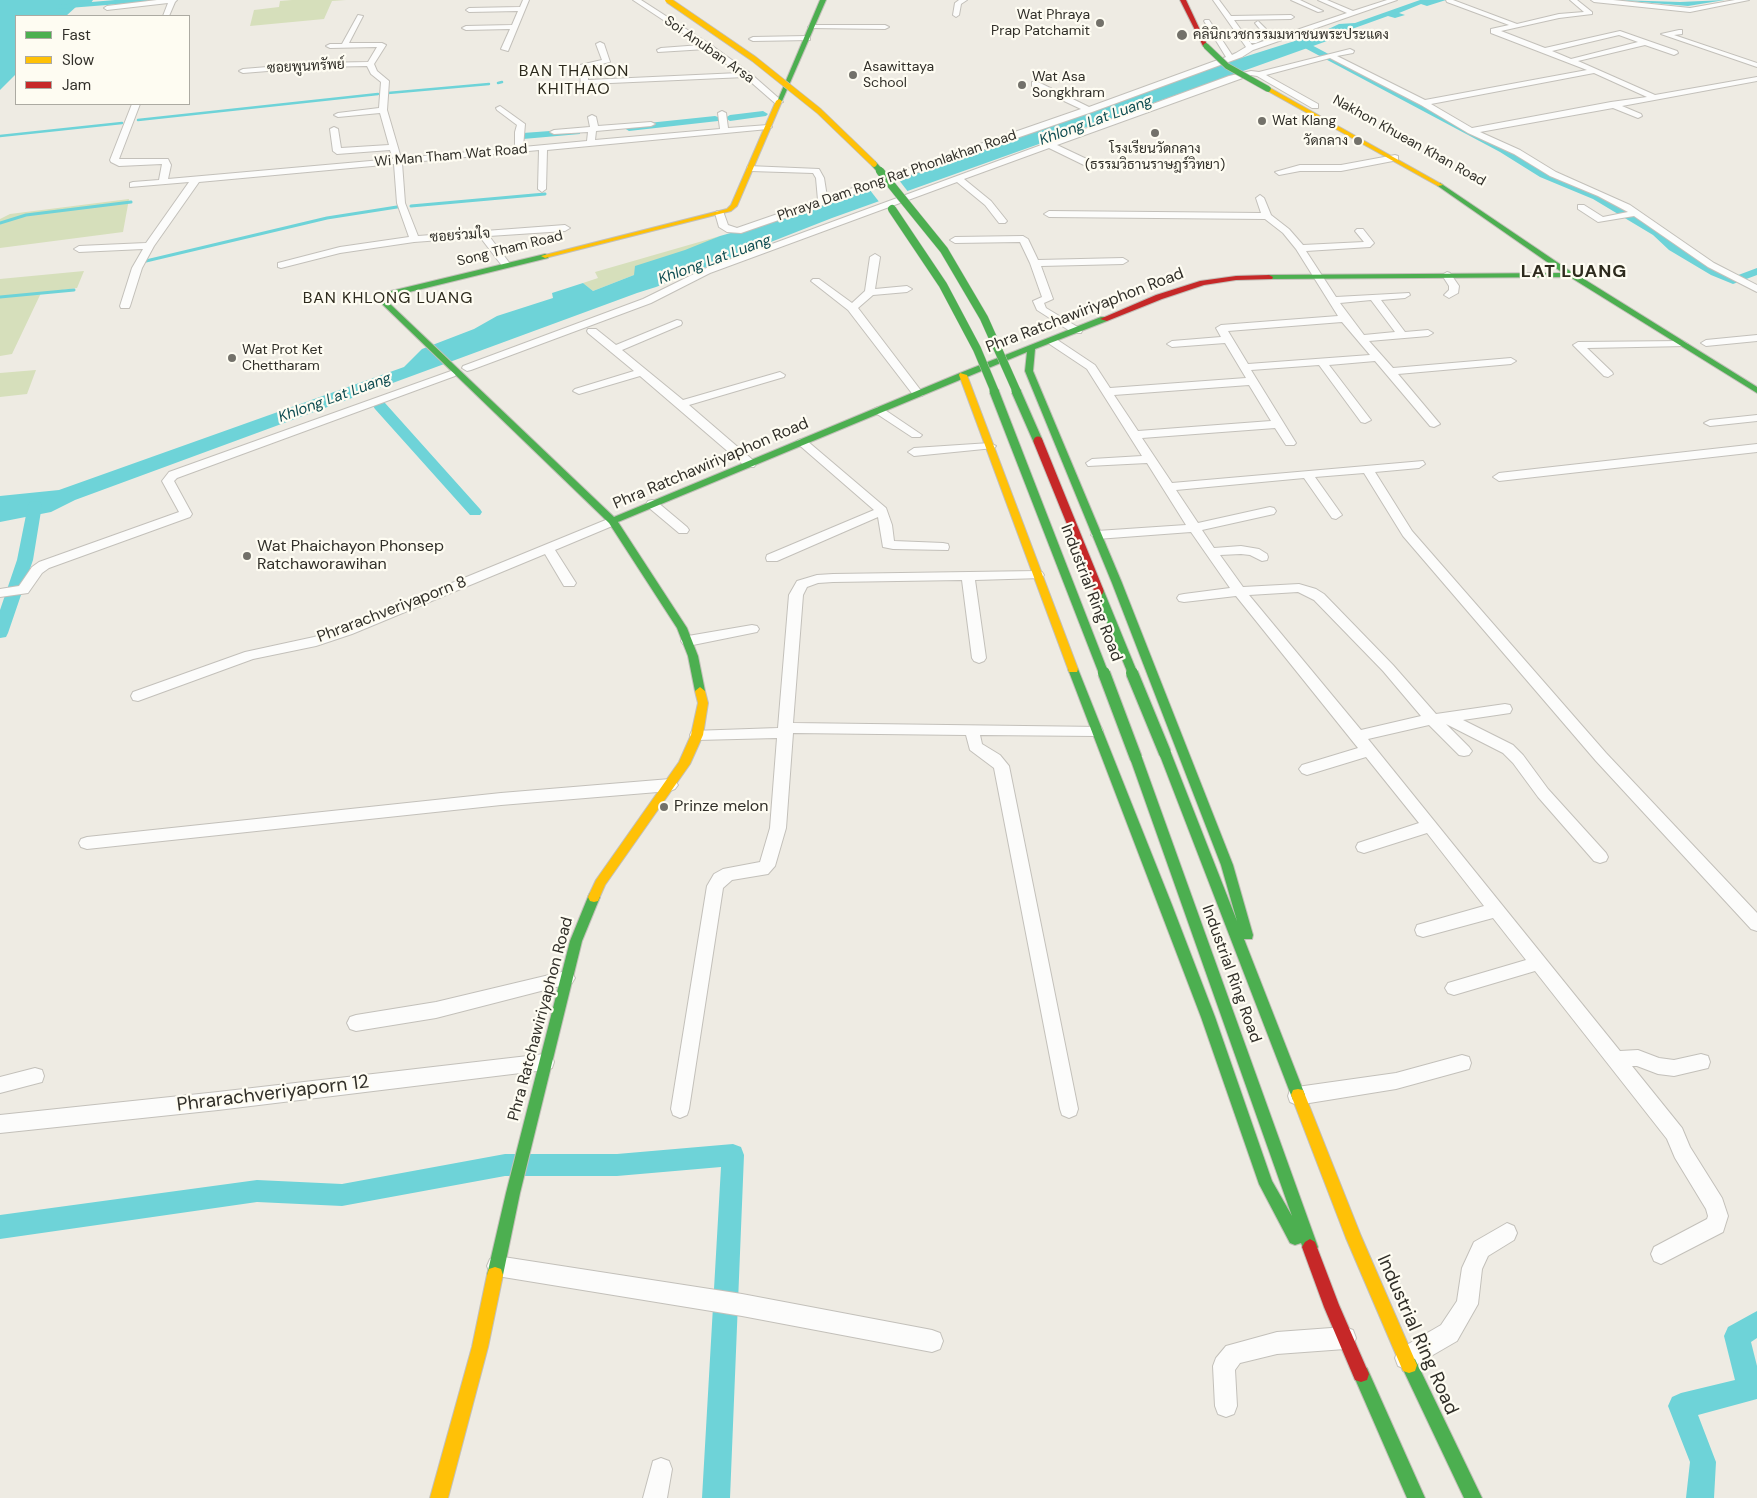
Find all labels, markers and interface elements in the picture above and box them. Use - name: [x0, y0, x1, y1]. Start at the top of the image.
- place label: Wat Phraya Prap Patchamit: [991, 7, 1090, 40]
- street label: Soi Anuban Arsa: [661, 13, 757, 87]
- legend: [15, 15, 190, 105]
- marker: Wat Phraya Prap Patchamit: [1094, 17, 1106, 29]
- text: Fast: [62, 25, 91, 45]
- place label: คลินิกเวชกรรมมหาชนพระประแดง: [1193, 27, 1389, 43]
- marker: คลินิกเวชกรรมมหาชนพระประแดง: [1175, 28, 1189, 42]
- text: Slow: [62, 50, 94, 70]
- street label: ซอยพูนทรัพย์: [267, 57, 345, 77]
- place label: Asawittaya School: [863, 59, 934, 92]
- district label: BAN THANON KHITHAO: [518, 62, 630, 100]
- marker: Asawittaya School: [847, 69, 859, 81]
- place label: Wat Asa Songkhram: [1032, 69, 1105, 102]
- text: Jam: [62, 75, 91, 95]
- marker: Wat Asa Songkhram: [1016, 79, 1028, 91]
- water label: Khlong Lat Luang: [1037, 92, 1155, 150]
- street label: Nakhon Khuean Khan Road: [1330, 92, 1488, 190]
- place label: Wat Klang: [1272, 113, 1336, 129]
- marker: Wat Klang: [1256, 115, 1268, 127]
- street label: Phraya Dam Rong Rat Phonlakhan Road: [775, 127, 1019, 225]
- marker: โรงเรียนวัดกลาง (ธรรมวิธานราษฎร์วิทยา): [1149, 127, 1161, 139]
- place label: วัดกลาง: [1303, 133, 1348, 149]
- marker: วัดกลาง: [1352, 135, 1364, 147]
- street label: Wi Man Tham Wat Road: [374, 141, 528, 171]
- place label: โรงเรียนวัดกลาง (ธรรมวิธานราษฎร์วิทยา): [1085, 141, 1225, 174]
- street label: ซอยร่วมใจ: [429, 226, 491, 246]
- street label: Song Tham Road: [455, 228, 565, 270]
- water label: Khlong Lat Luang: [656, 231, 774, 289]
- district label: LAT LUANG: [1520, 261, 1628, 283]
- street label: Phra Ratchawiriyaphon Road: [983, 264, 1187, 358]
- district label: BAN KHLONG LUANG: [301, 289, 475, 309]
- place label: Wat Prot Ket Chettharam: [242, 342, 323, 374]
- marker: Wat Prot Ket Chettharam: [226, 352, 238, 364]
- water label: Khlong Lat Luang: [276, 369, 394, 427]
- street label: Phra Ratchawiriyaphon Road: [610, 414, 812, 514]
- street label: Industrial Ring Road: [1056, 522, 1126, 664]
- place label: Wat Phaichayon Phonsep Ratchaworawihan: [257, 537, 444, 575]
- marker: Wat Phaichayon Phonsep Ratchaworawihan: [241, 550, 253, 562]
- street label: Phrarachveriyaporn 8: [315, 573, 469, 647]
- place label: Prinze melon: [674, 797, 768, 817]
- marker: Prinze melon: [658, 801, 670, 813]
- street label: Industrial Ring Road: [1197, 902, 1265, 1046]
- street label: Phra Ratchawiriyaphon Road: [505, 915, 577, 1123]
- street label: Phrarachveriyaporn 12: [176, 1071, 370, 1117]
- street label: Industrial Ring Road: [1371, 1252, 1463, 1418]

